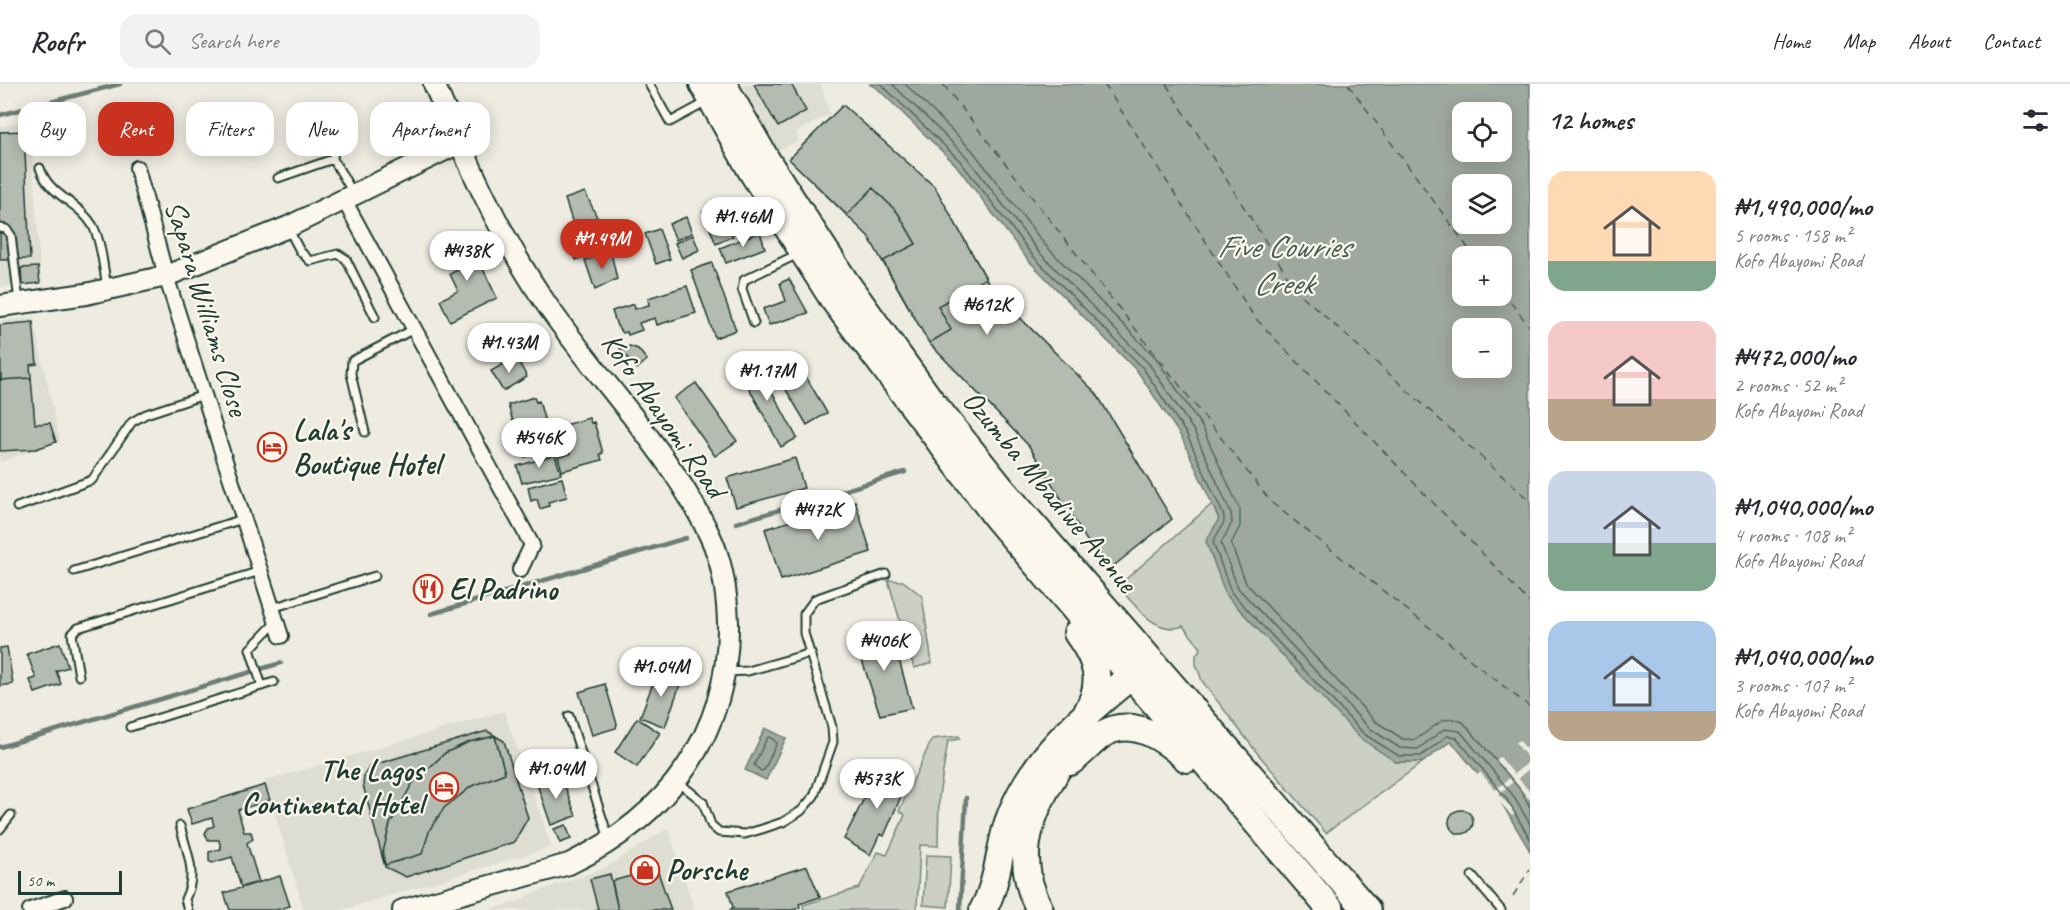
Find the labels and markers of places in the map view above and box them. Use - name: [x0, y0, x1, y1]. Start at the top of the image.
- pin: ₦1.46M: [694, 197, 792, 248]
- pin: ₦1.49M: [553, 219, 651, 270]
- pin: ₦438K: [425, 231, 509, 282]
- pin: ₦612K: [945, 285, 1029, 336]
- pin: ₦1.43M: [460, 323, 558, 374]
- pin: ₦1.17M: [718, 351, 816, 402]
- place label: Lala's Boutique Hotel: [293, 411, 445, 483]
- pin: ₦546K: [497, 418, 581, 469]
- hotel icon: Lala's Boutique Hotel: [256, 431, 288, 463]
- pin: ₦472K: [776, 490, 860, 541]
- place label: El Padrino: [449, 570, 559, 608]
- restaurant icon: El Padrino: [412, 573, 444, 605]
- pin: ₦406K: [842, 621, 926, 672]
- pin: ₦1.04M: [612, 647, 710, 698]
- pin: ₦1.04M: [507, 749, 605, 800]
- place label: The Lagos Continental Hotel: [241, 751, 429, 823]
- pin: ₦573K: [835, 759, 919, 810]
- hotel icon: The Lagos Continental Hotel: [428, 771, 460, 803]
- place label: Porsche: [666, 851, 749, 889]
- shop icon: Porsche: [629, 854, 661, 886]

